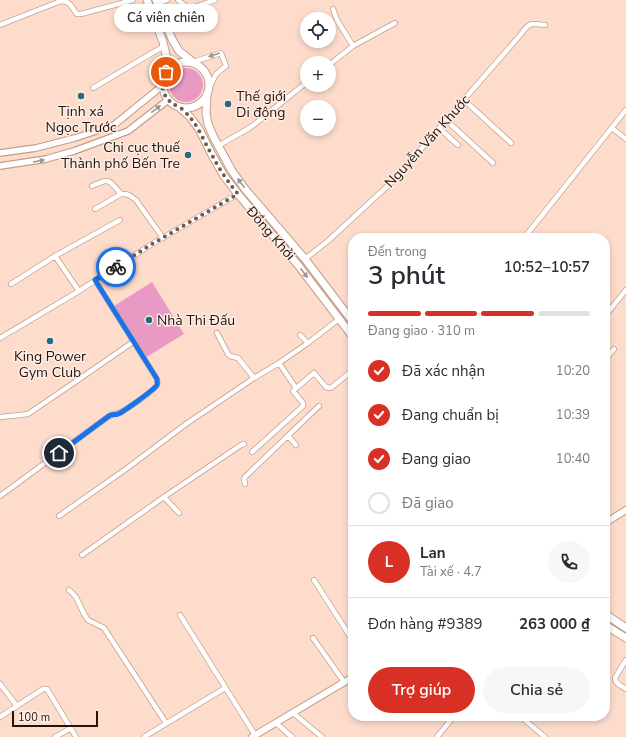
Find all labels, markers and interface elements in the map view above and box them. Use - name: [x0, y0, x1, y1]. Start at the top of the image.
- callout: Cá viên chiên: [114, 4, 218, 32]
- text: Cá viên chiên: [127, 9, 205, 27]
- map controls: [300, 12, 336, 136]
- button: locate: [300, 12, 336, 48]
- one-way arrow: [208, 52, 220, 58]
- pin: [149, 55, 183, 89]
- button: +: [300, 56, 336, 92]
- icon: bag: [155, 61, 177, 83]
- place label: Thế giới Di động: [236, 87, 286, 122]
- street label: Nguyễn Văn Khước: [380, 90, 475, 192]
- marker: Tịnh xá Ngọc Trước: [76, 91, 86, 101]
- marker: Thế giới Di động: [223, 99, 233, 109]
- button: −: [300, 100, 336, 136]
- place label: Tịnh xá Ngọc Trước: [46, 102, 117, 137]
- one-way arrow: [151, 105, 162, 113]
- place label: Chi cục thuế Thành phố Bến Tre: [61, 138, 181, 173]
- marker: Chi cục thuế Thành phố Bến Tre: [183, 150, 193, 160]
- one-way arrow: [32, 157, 45, 163]
- one-way arrow: [237, 177, 245, 188]
- street label: Đồng Khởi: [241, 202, 299, 264]
- text: Đến trong: [368, 243, 427, 261]
- courier: [96, 247, 136, 287]
- icon: bike: [105, 256, 127, 278]
- text: 10:52–10:57: [503, 257, 590, 277]
- text: 3 phút: [368, 258, 445, 293]
- one-way arrow: [300, 267, 308, 278]
- place label: Nhà Thi Đấu: [157, 311, 235, 330]
- marker: Nhà Thi Đấu: [144, 315, 154, 325]
- text: Đang giao · 310 m: [368, 322, 475, 340]
- marker: King Power Gym Club: [45, 336, 55, 346]
- place label: King Power Gym Club: [14, 347, 86, 382]
- icon: check: [368, 360, 390, 382]
- text: Đã xác nhận: [402, 361, 485, 381]
- text: 10:20: [556, 362, 590, 380]
- icon: check: [368, 404, 390, 426]
- text: Đang chuẩn bị: [402, 405, 499, 425]
- text: 10:39: [556, 406, 590, 424]
- pin: [42, 436, 76, 470]
- icon: home: [48, 442, 70, 464]
- icon: check: [368, 448, 390, 470]
- text: Đang giao: [402, 449, 471, 469]
- text: 10:40: [556, 450, 590, 468]
- text: Đã giao: [402, 493, 454, 513]
- button: phone: [548, 541, 590, 583]
- text: Lan: [420, 543, 445, 563]
- text: L: [385, 552, 393, 572]
- text: Tài xế · 4.7: [420, 563, 482, 581]
- text: Đơn hàng #9389: [368, 614, 482, 634]
- text: 263 000 ₫: [519, 614, 590, 634]
- button: Trợ giúp: [368, 667, 475, 713]
- button: Chia sẻ: [483, 667, 590, 713]
- scale bar: [12, 709, 98, 728]
- text: 100 m: [18, 710, 50, 725]

